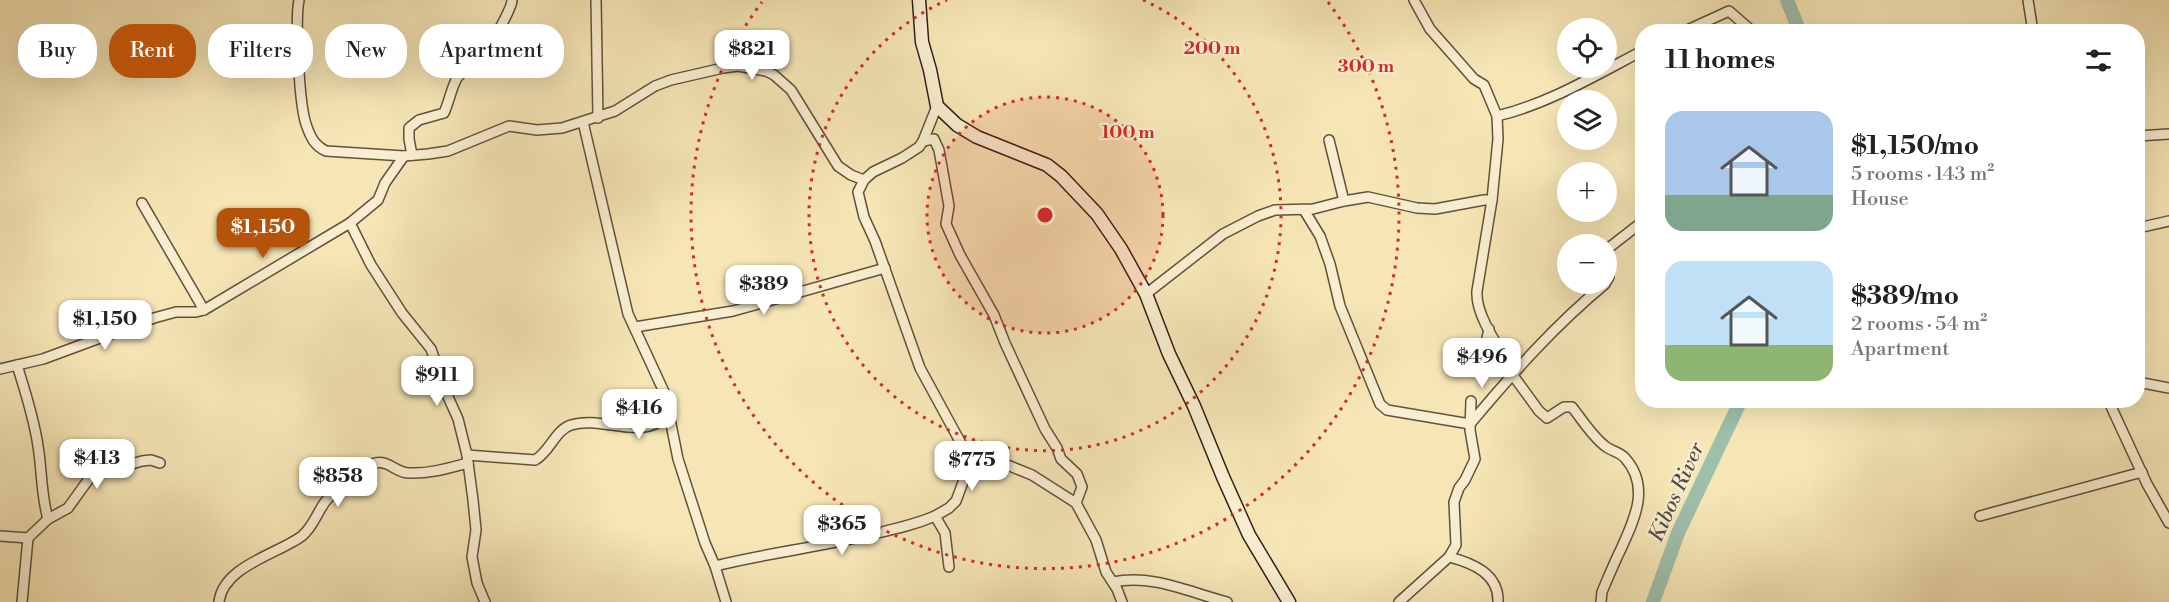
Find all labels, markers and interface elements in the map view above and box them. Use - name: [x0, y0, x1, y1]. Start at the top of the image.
- map controls: [1557, 18, 1617, 294]
- button: locate: [1557, 18, 1617, 78]
- chip: Buy: [18, 24, 97, 78]
- chip: Rent: [109, 24, 196, 78]
- chip: Filters: [208, 24, 313, 78]
- chip: New: [325, 24, 407, 78]
- chip: Apartment: [419, 24, 564, 78]
- pin: $821: [716, 30, 788, 81]
- text: $821: [729, 37, 775, 62]
- text: 200 m: [1184, 37, 1241, 60]
- text: 11 homes: [1665, 44, 1775, 76]
- icon: filters: [2082, 44, 2115, 77]
- text: 300 m: [1338, 55, 1395, 78]
- button: layers: [1557, 90, 1617, 150]
- text: 100 m: [1101, 121, 1155, 144]
- text: $1,150/mo: [1851, 130, 1979, 162]
- icon: home: [1713, 135, 1785, 207]
- button: +: [1557, 162, 1617, 222]
- text: 5 rooms · 143 m²: [1851, 162, 1994, 187]
- text: House: [1851, 187, 1909, 212]
- centre of rings: [1035, 205, 1055, 225]
- pin: $1,150: [214, 208, 312, 259]
- text: $1,150: [231, 215, 295, 240]
- button: −: [1557, 234, 1617, 294]
- pin: $389: [728, 265, 800, 316]
- text: $389: [739, 272, 789, 297]
- text: $389/mo: [1851, 280, 1959, 312]
- icon: home: [1713, 285, 1785, 357]
- pin: $1,150: [56, 300, 154, 351]
- text: $1,150: [73, 307, 137, 332]
- text: 2 rooms · 54 m²: [1851, 312, 1987, 337]
- text: Apartment: [1851, 337, 1949, 362]
- pin: $496: [1446, 338, 1518, 389]
- text: $496: [1457, 345, 1507, 370]
- pin: $911: [401, 356, 473, 407]
- text: $911: [415, 363, 459, 388]
- pin: $416: [603, 389, 675, 440]
- text: $416: [616, 396, 662, 421]
- water label: Kibos River: [1643, 438, 1711, 546]
- pin: $413: [61, 439, 133, 490]
- pin: $775: [936, 441, 1008, 492]
- text: $413: [74, 446, 120, 471]
- text: $775: [948, 448, 996, 473]
- pin: $858: [302, 457, 374, 508]
- text: $858: [313, 464, 363, 489]
- pin: $365: [806, 505, 878, 556]
- text: $365: [818, 512, 866, 537]

